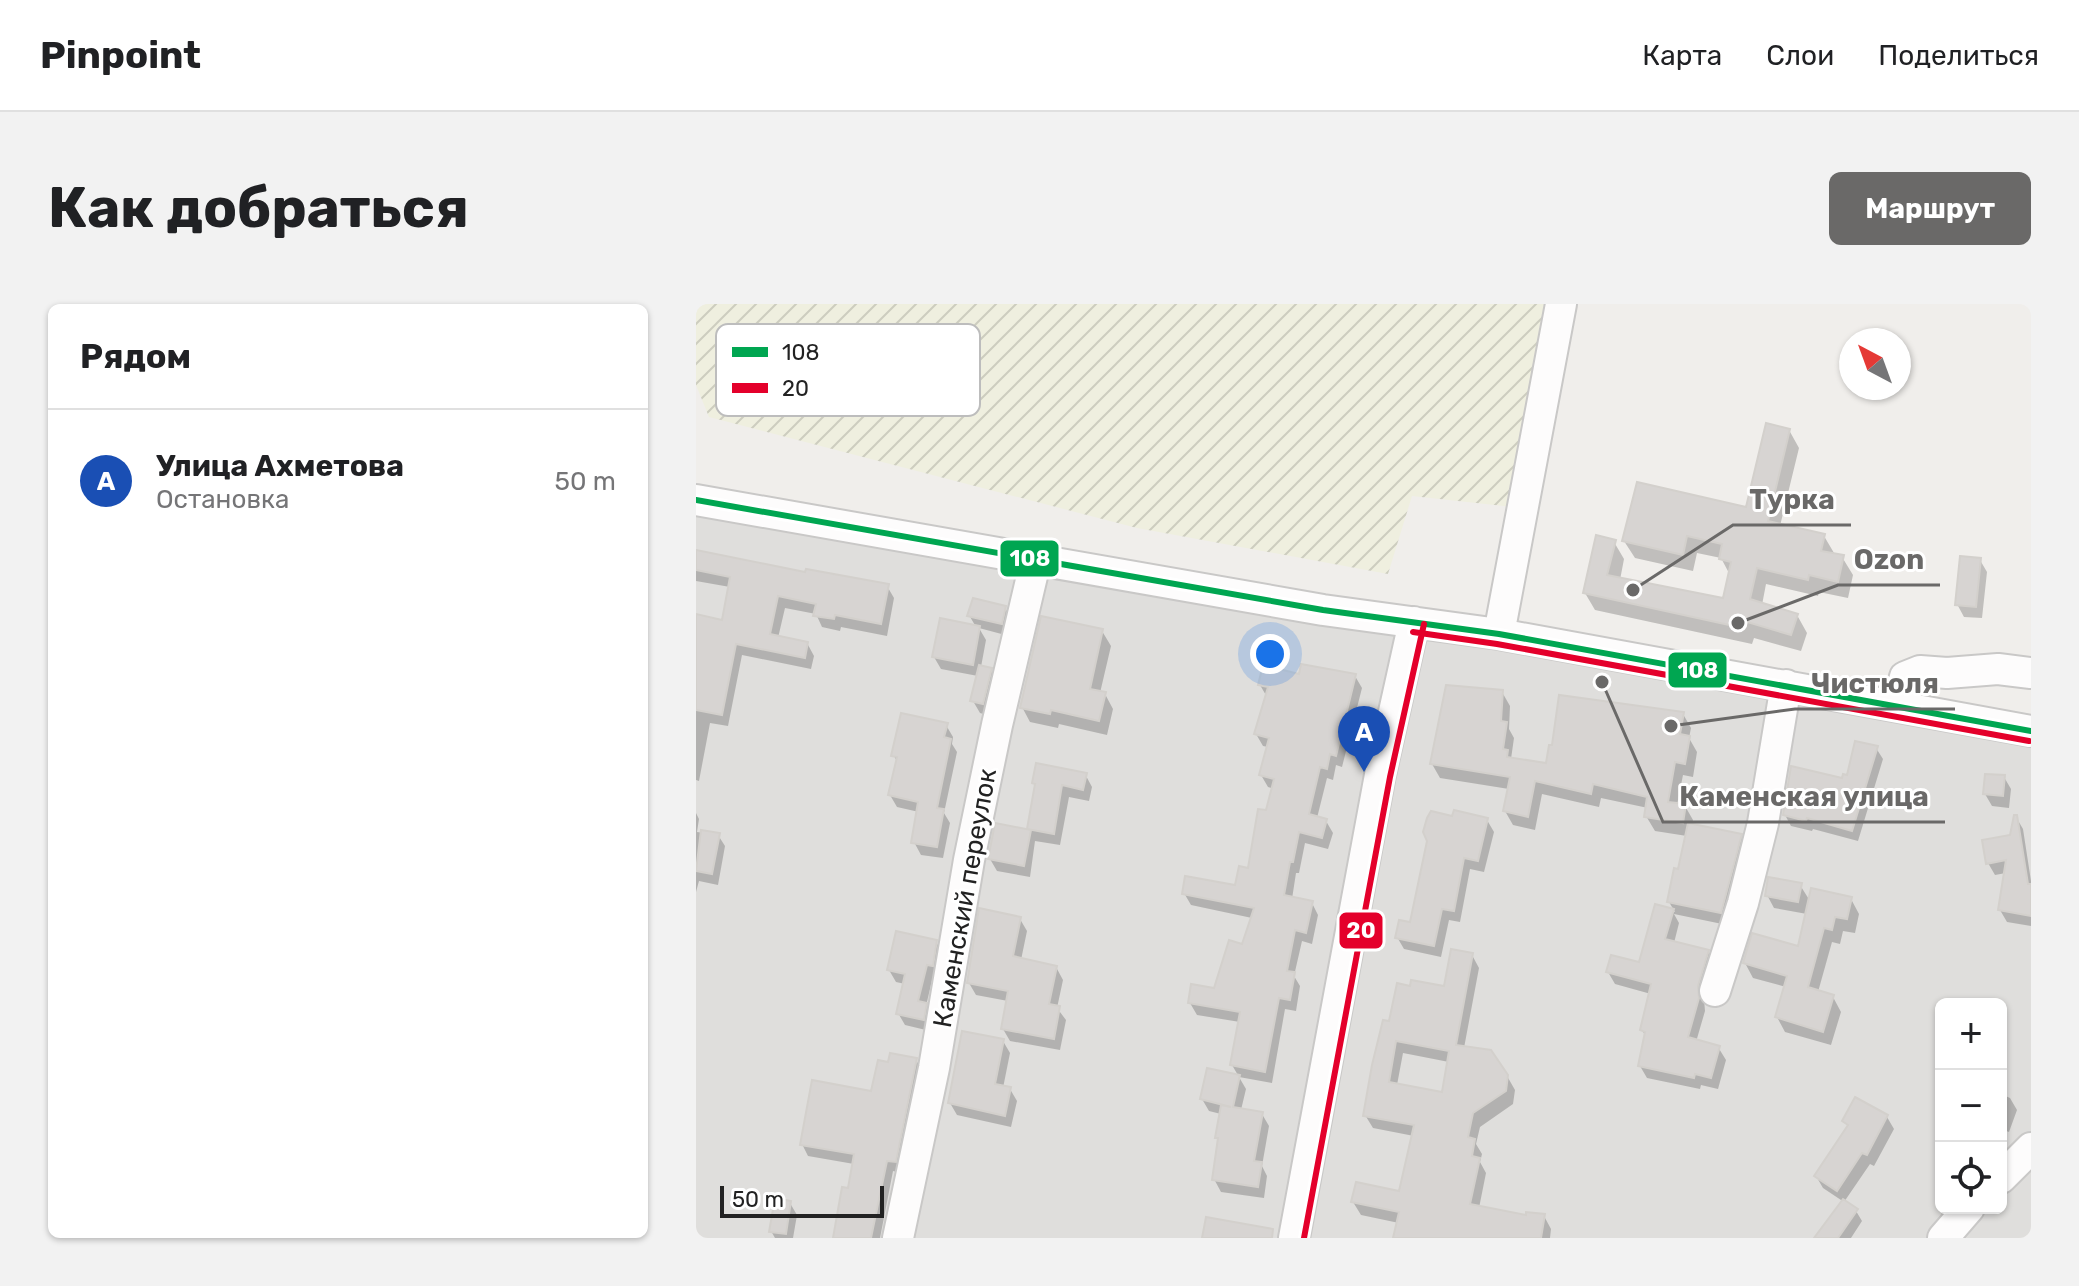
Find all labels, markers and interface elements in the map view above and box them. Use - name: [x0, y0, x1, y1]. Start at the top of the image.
- text: Pinpoint: [40, 32, 201, 78]
- text: Карта: [1642, 39, 1722, 72]
- text: Слои: [1766, 39, 1834, 72]
- text: Поделиться: [1878, 39, 2039, 72]
- button: Маршрут: [1829, 172, 2031, 245]
- text: Как добраться: [48, 175, 469, 241]
- legend: [716, 324, 980, 416]
- north arrow: [1839, 328, 1911, 400]
- text: Рядом: [80, 336, 191, 377]
- text: 108: [782, 339, 819, 366]
- text: 20: [782, 375, 809, 402]
- text: Улица Ахметова: [156, 448, 404, 484]
- text: A: [97, 466, 115, 497]
- text: 50 m: [555, 466, 616, 497]
- callout: Турка: [1733, 473, 1851, 525]
- text: Турка: [1749, 483, 1835, 516]
- text: Остановка: [156, 484, 289, 515]
- callout: Ozon: [1838, 533, 1940, 585]
- line badge: 108: [999, 539, 1060, 578]
- text: Ozon: [1854, 543, 1924, 576]
- text: 108: [1010, 545, 1050, 572]
- your location: [1250, 634, 1290, 674]
- line badge: 108: [1667, 651, 1728, 689]
- text: 108: [1678, 657, 1718, 684]
- callout: Чистюля: [1795, 657, 1955, 709]
- text: Чистюля: [1811, 667, 1939, 700]
- pin: A: [1338, 706, 1390, 772]
- street label: Каменский переулок: [927, 766, 1003, 1030]
- callout: Каменская улица: [1663, 770, 1945, 822]
- text: Каменская улица: [1679, 780, 1929, 813]
- line badge: 20: [1338, 911, 1384, 950]
- text: 20: [1346, 917, 1376, 944]
- map controls: [1935, 998, 2007, 1214]
- button: +: [1935, 998, 2007, 1070]
- button: −: [1935, 1070, 2007, 1142]
- button: locate: [1935, 1142, 2007, 1214]
- scale bar: [720, 1182, 884, 1218]
- text: 50 m: [732, 1186, 784, 1213]

